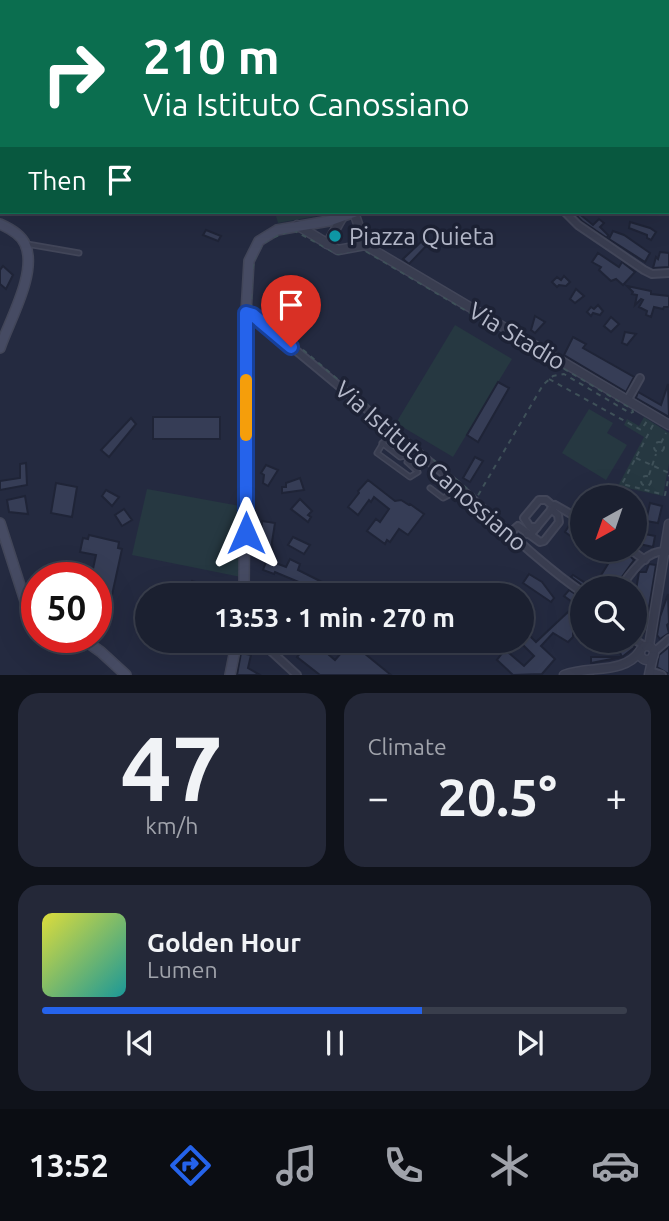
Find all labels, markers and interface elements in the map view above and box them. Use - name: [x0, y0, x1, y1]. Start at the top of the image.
- icon: right: [28, 28, 119, 119]
- text: 210 m: [143, 28, 280, 83]
- text: Via Istituto Canossiano: [143, 86, 470, 122]
- icon: arrive: [101, 161, 139, 199]
- text: Then: [28, 166, 87, 195]
- place label: Piazza Quieta: [349, 223, 495, 250]
- marker: Piazza Quieta: [327, 228, 343, 244]
- pin: [261, 275, 321, 347]
- icon: arrive: [272, 286, 310, 324]
- street label: Via Stadio: [464, 297, 570, 375]
- street label: Via Istituto Canossiano: [330, 375, 532, 557]
- north arrow: [570, 485, 648, 562]
- map controls: [570, 485, 647, 653]
- position arrow: [209, 496, 283, 570]
- speed limit sign: 50: [21, 562, 112, 653]
- button: search: [570, 576, 647, 653]
- text: 13:53 · 1 min · 270 m: [214, 603, 455, 632]
- text: 47: [120, 716, 223, 818]
- text: Climate: [368, 734, 447, 759]
- text: 20.5°: [438, 768, 557, 826]
- text: −: [368, 776, 389, 818]
- text: +: [606, 776, 627, 818]
- text: km/h: [145, 813, 198, 838]
- text: Golden Hour: [147, 928, 301, 957]
- text: Lumen: [147, 957, 218, 982]
- icon: previous: [121, 1024, 159, 1062]
- icon: pause: [316, 1024, 354, 1062]
- icon: next: [511, 1024, 549, 1062]
- icon: directions: [166, 1141, 215, 1190]
- icon: music: [272, 1141, 321, 1190]
- icon: phone: [379, 1141, 428, 1190]
- icon: climate: [485, 1141, 534, 1190]
- icon: car: [591, 1141, 640, 1190]
- text: 13:52: [29, 1147, 109, 1183]

